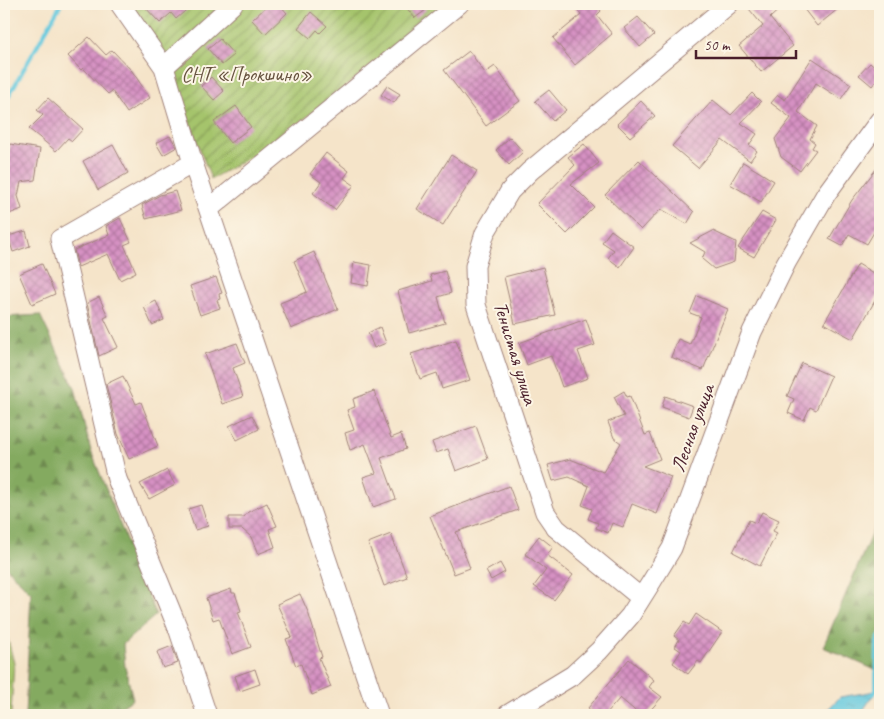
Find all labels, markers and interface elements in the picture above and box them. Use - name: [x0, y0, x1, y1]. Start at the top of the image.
- scale bar: [696, 28, 796, 60]
- text: 50 m: [704, 36, 731, 55]
- park label: СНТ «Прокшино»: [181, 62, 313, 87]
- street label: Тенистая улица: [488, 299, 543, 409]
- street label: Лесная улица: [665, 379, 720, 475]

